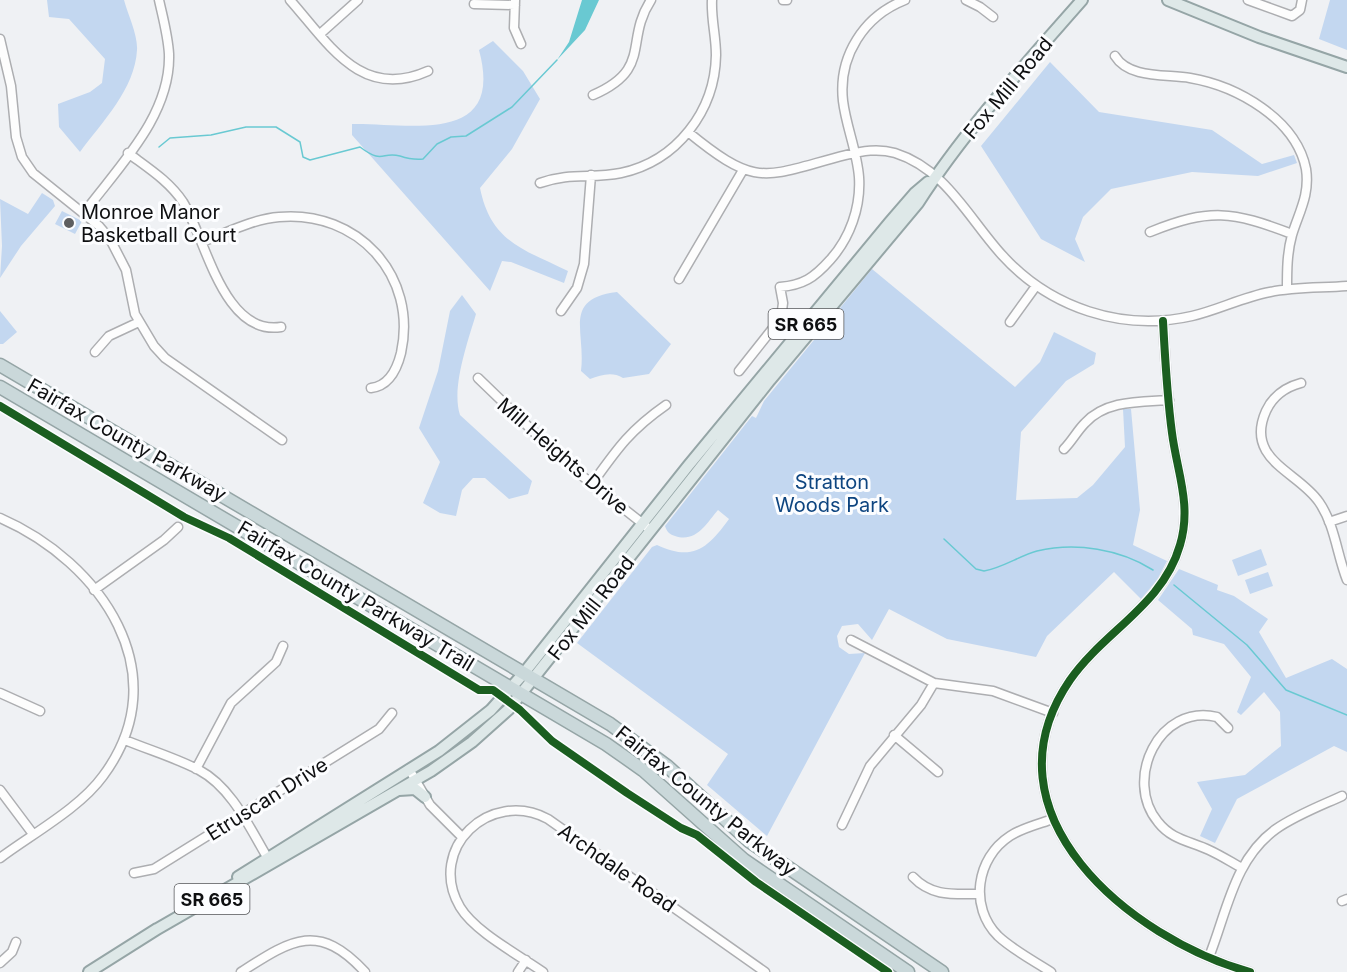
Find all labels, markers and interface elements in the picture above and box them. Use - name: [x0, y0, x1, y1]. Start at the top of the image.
- street label: Fox Mill Road: [958, 32, 1058, 144]
- place label: Monroe Manor Basketball Court: [81, 200, 237, 247]
- marker: Monroe Manor Basketball Court: [62, 216, 76, 230]
- road number: SR 665: [768, 309, 844, 339]
- street label: Fairfax County Parkway: [23, 373, 231, 507]
- street label: Mill Heights Drive: [493, 393, 633, 519]
- park label: Stratton Woods Park: [775, 470, 889, 517]
- street label: Fairfax County Parkway Trail: [234, 516, 478, 676]
- street label: Fox Mill Road: [543, 551, 639, 665]
- street label: Fairfax County Parkway: [611, 721, 801, 881]
- street label: Etruscan Drive: [202, 752, 332, 846]
- street label: Archdale Road: [554, 819, 680, 917]
- road number: SR 665: [174, 884, 250, 914]

